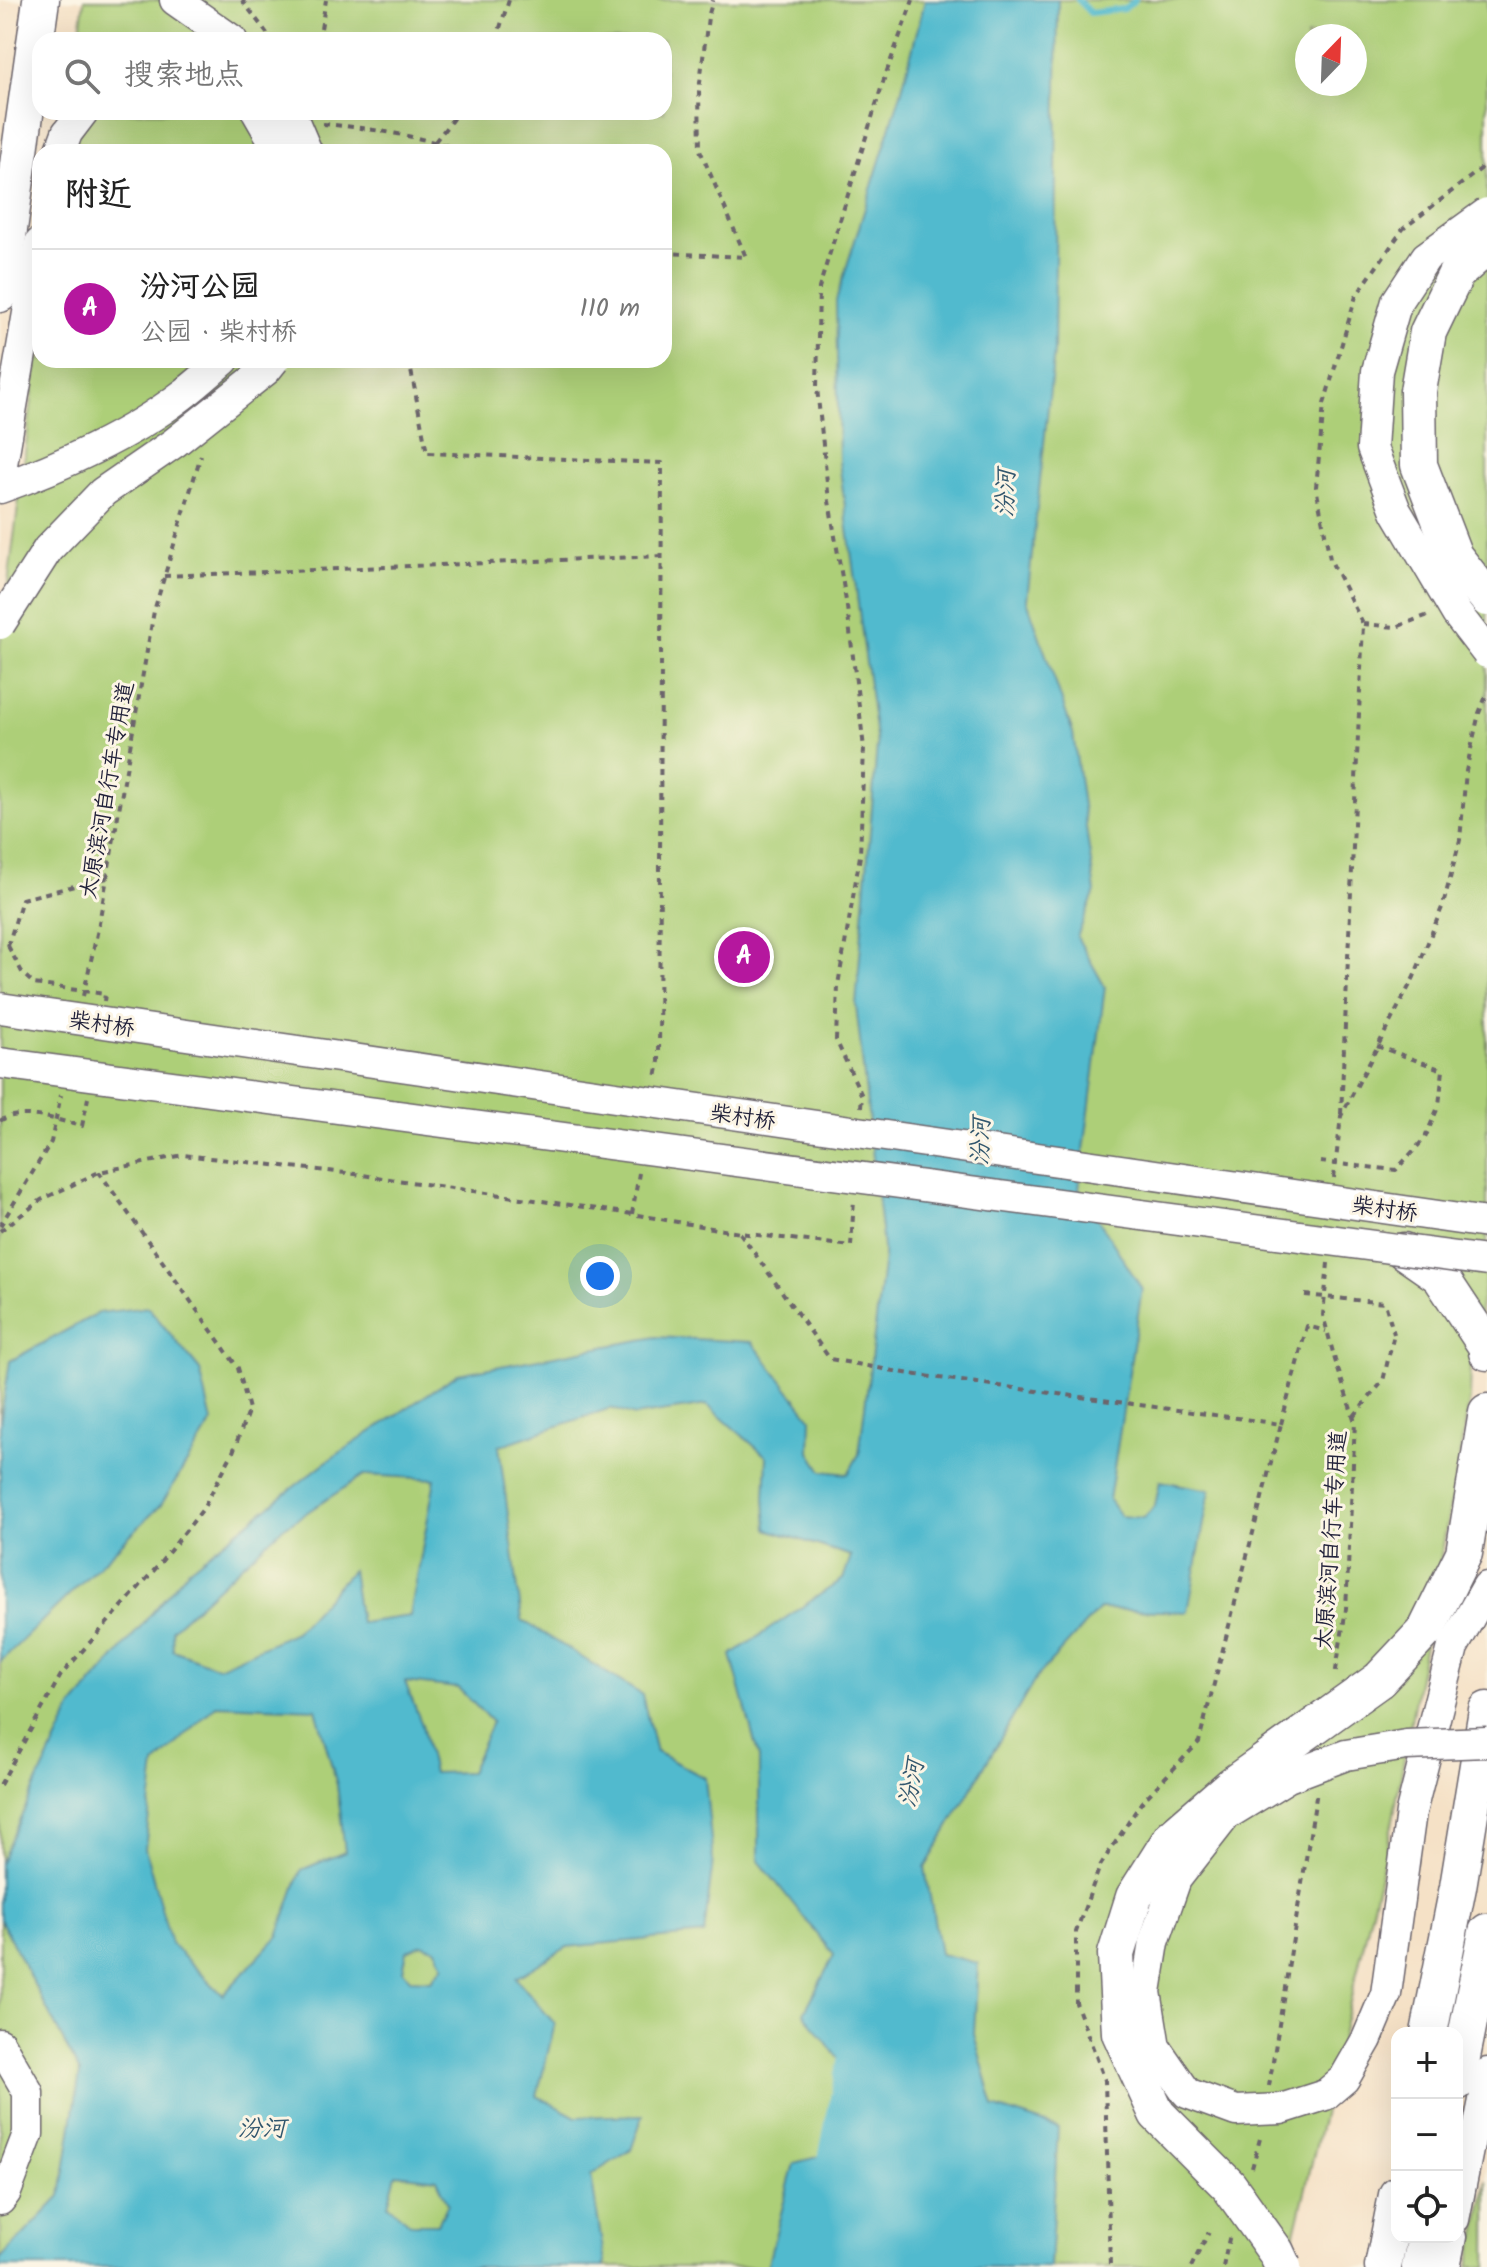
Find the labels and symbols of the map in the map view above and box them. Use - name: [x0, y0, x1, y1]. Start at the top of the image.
- north arrow: [1295, 24, 1367, 96]
- water label: 汾河: [986, 464, 1027, 518]
- street label: 太原滨河自行车专用道: [72, 679, 145, 902]
- pin: A: [718, 927, 770, 987]
- street label: 柴村桥: [67, 1004, 137, 1047]
- street label: 柴村桥: [708, 1097, 778, 1140]
- water label: 汾河: [961, 1112, 1002, 1166]
- street label: 柴村桥: [1350, 1189, 1420, 1232]
- your location: [580, 1256, 620, 1296]
- street label: 太原滨河自行车专用道: [1307, 1429, 1358, 1651]
- water label: 汾河: [889, 1752, 937, 1811]
- water label: 汾河: [238, 2110, 290, 2149]

